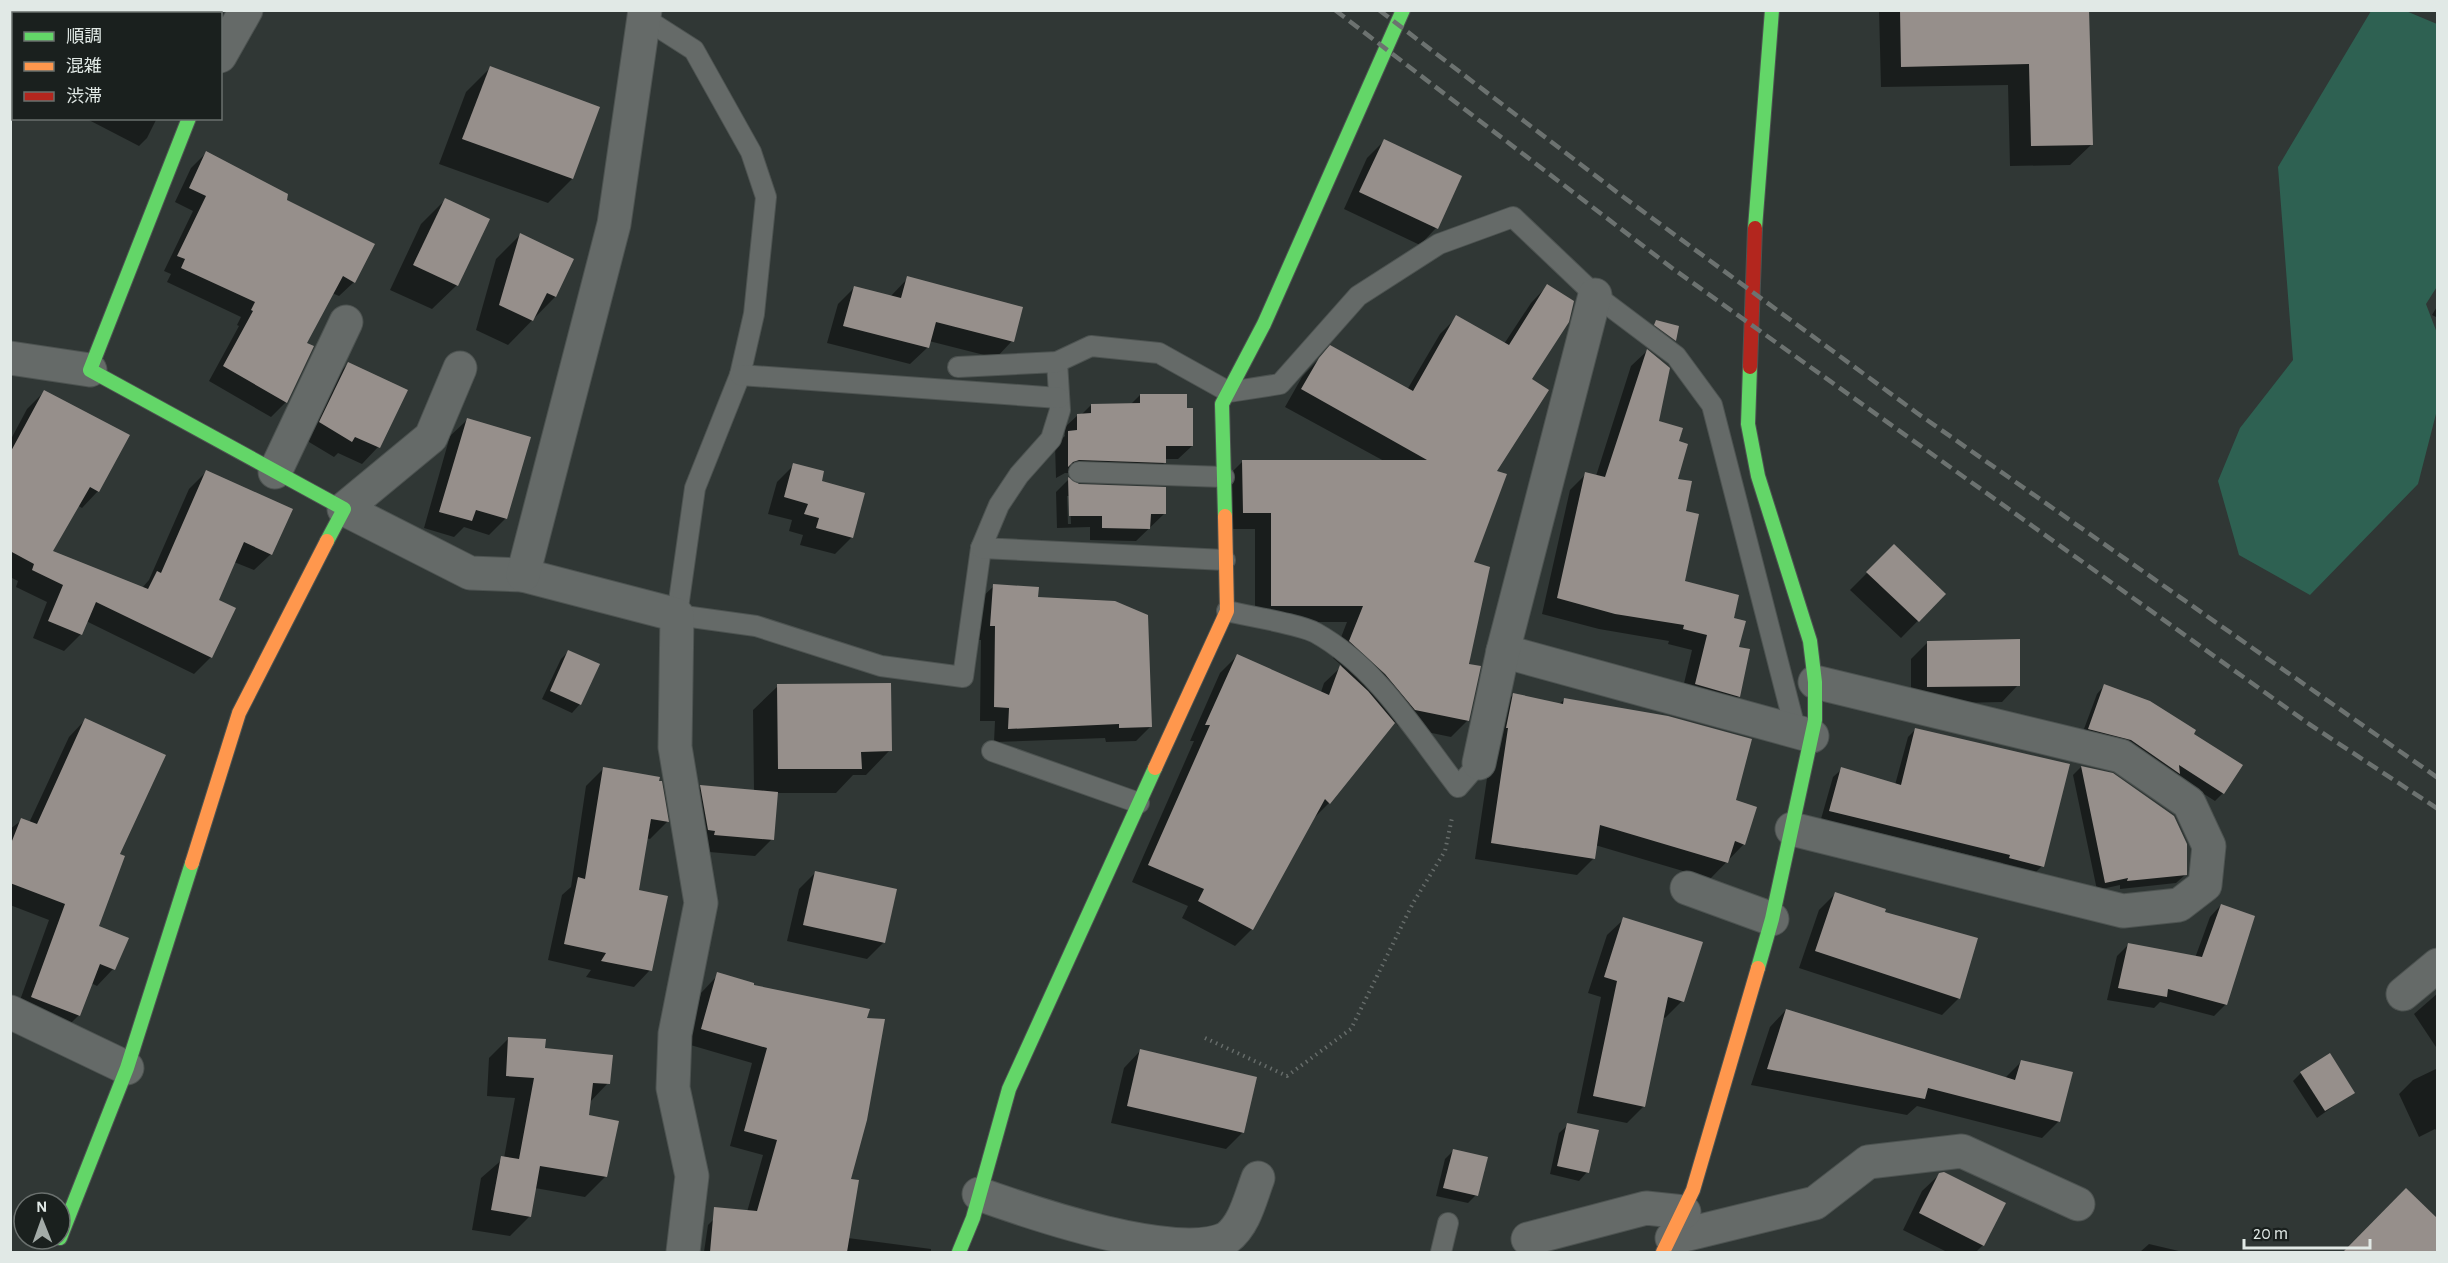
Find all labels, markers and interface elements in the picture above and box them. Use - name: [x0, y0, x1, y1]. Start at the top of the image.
- legend: [12, 12, 222, 120]
- text: 順調: [66, 28, 102, 46]
- text: 混雑: [66, 56, 102, 76]
- text: 渋滞: [66, 87, 102, 106]
- north arrow: [12, 1191, 72, 1251]
- text: N: [36, 1199, 47, 1215]
- scale bar: [2244, 1212, 2370, 1250]
- text: 20 m: [2253, 1225, 2288, 1243]

